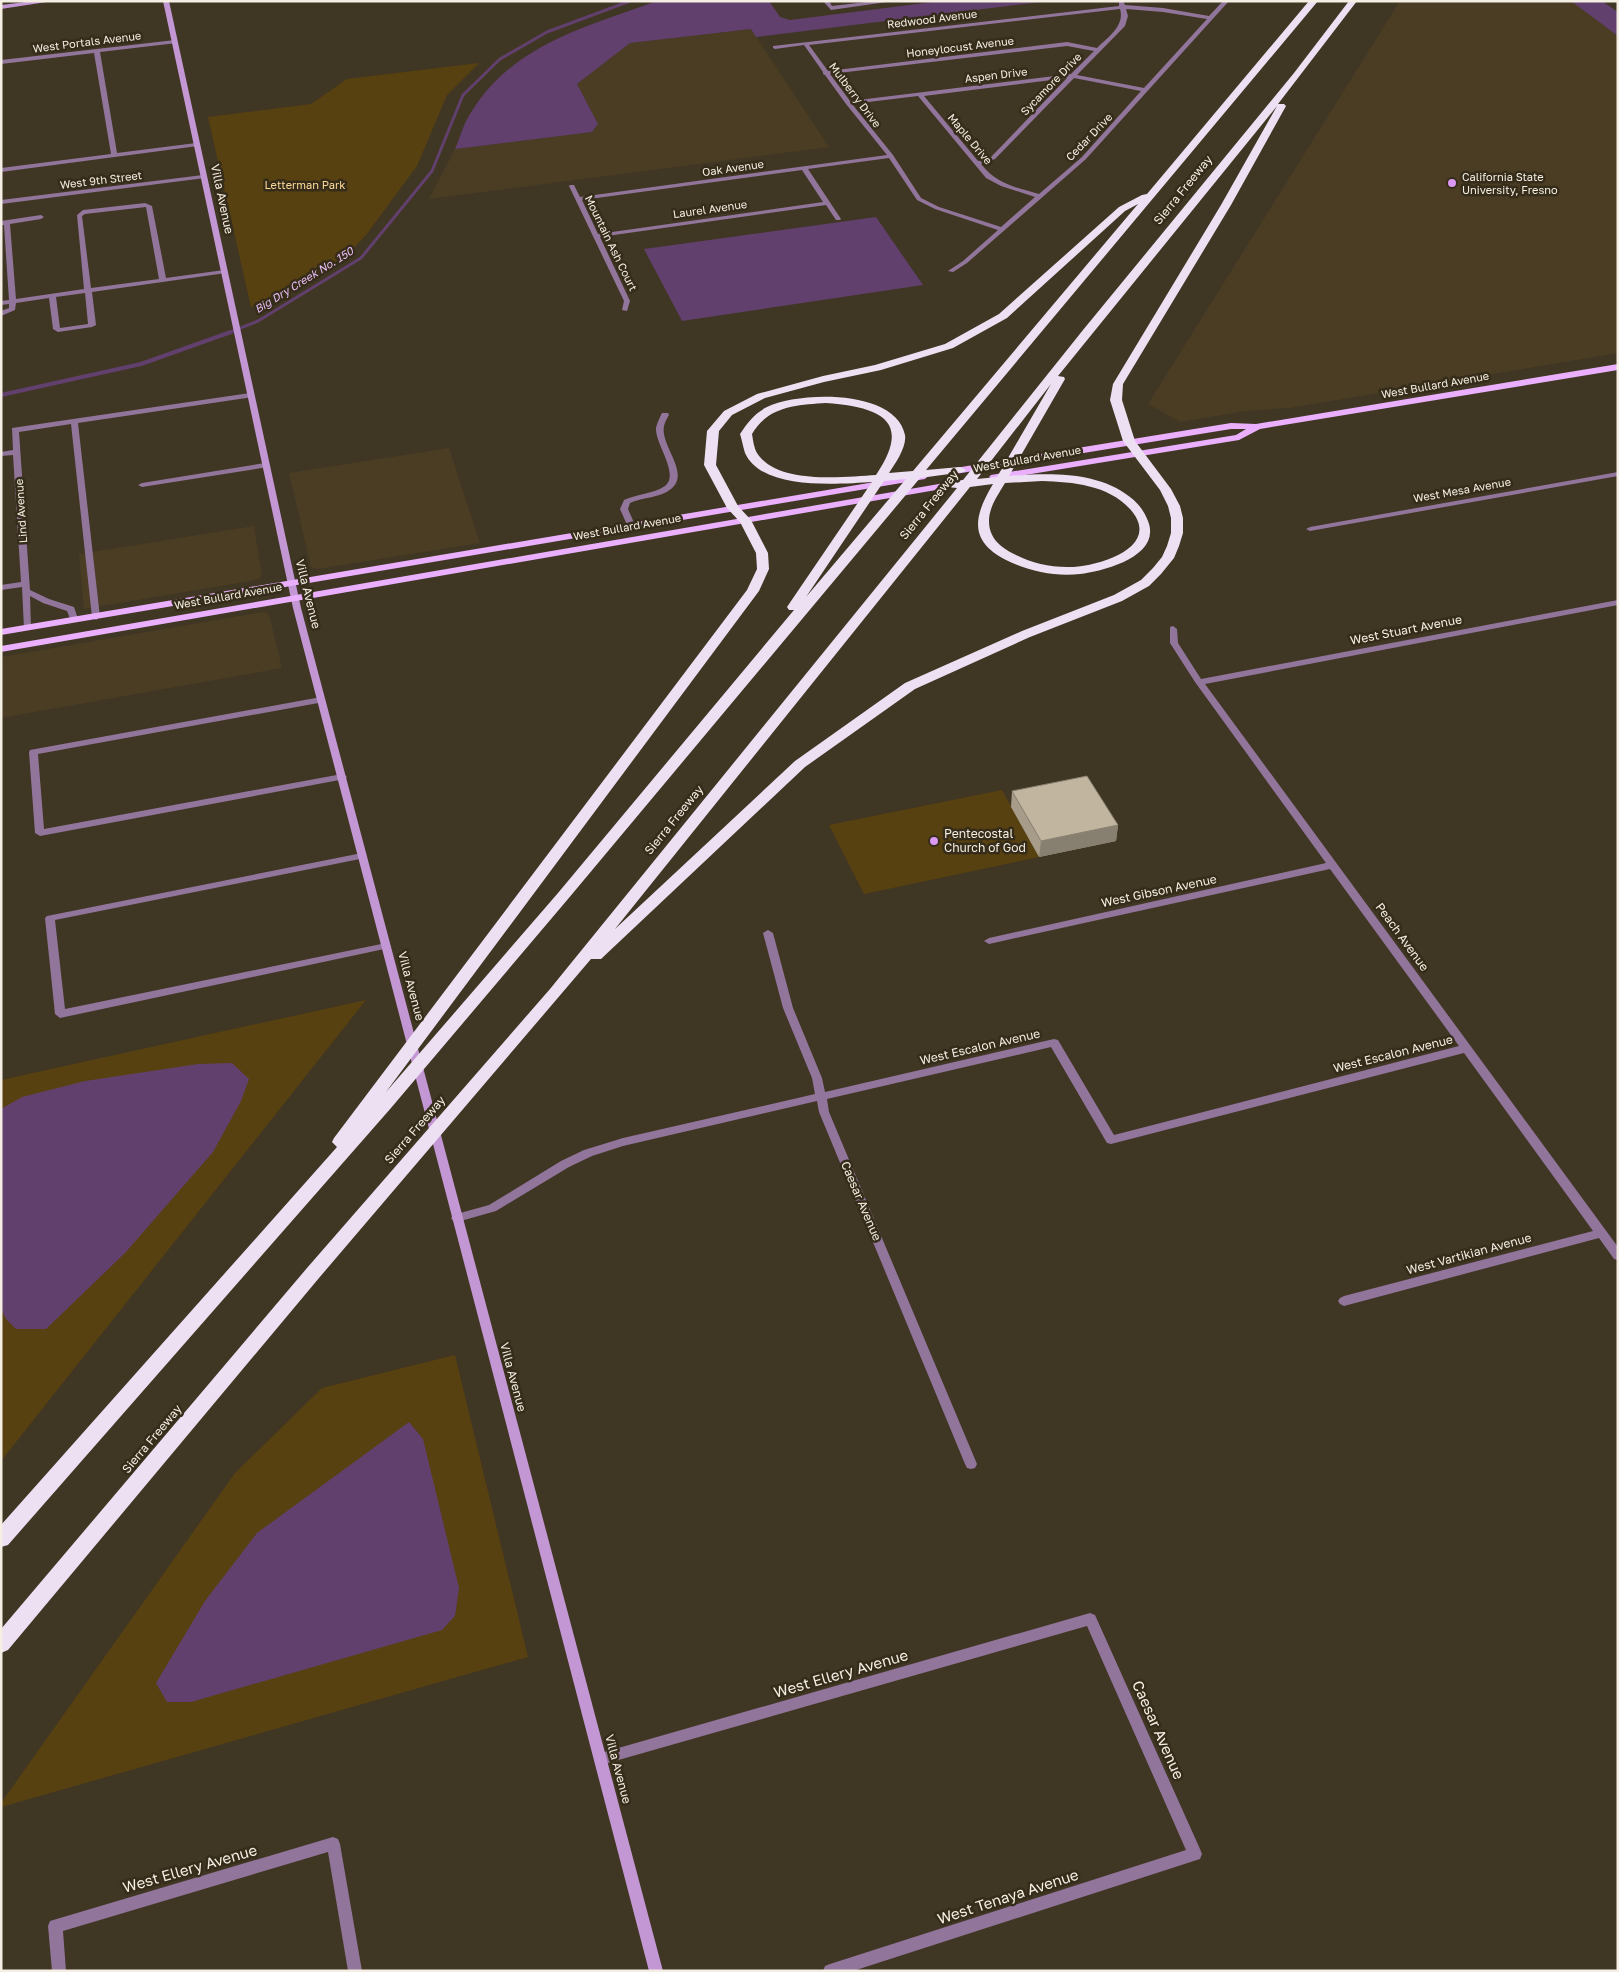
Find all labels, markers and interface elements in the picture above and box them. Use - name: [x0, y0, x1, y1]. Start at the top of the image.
- street label: Redwood Avenue: [886, 7, 978, 30]
- street label: West Portals Avenue: [32, 28, 142, 55]
- street label: Honeylocust Avenue: [905, 33, 1015, 60]
- street label: Sycamore Drive: [1017, 50, 1084, 118]
- street label: Mulberry Drive: [827, 60, 884, 130]
- street label: Aspen Drive: [964, 64, 1028, 85]
- street label: Cedar Drive: [1063, 110, 1115, 163]
- street label: Maple Drive: [945, 111, 995, 167]
- street label: Sierra Freeway: [1150, 152, 1215, 227]
- street label: Oak Avenue: [701, 157, 765, 178]
- street label: Villa Avenue: [208, 163, 237, 235]
- street label: West 9th Street: [59, 168, 143, 191]
- place label: California State University, Fresno: [1462, 170, 1558, 196]
- marker: California State University, Fresno: [1446, 177, 1458, 189]
- park label: Letterman Park: [264, 178, 346, 191]
- street label: Mountain Ash Court: [583, 193, 640, 293]
- street label: Laurel Avenue: [672, 197, 748, 220]
- water label: Big Dry Creek No. 150: [252, 243, 357, 316]
- street label: West Bullard Avenue: [1380, 369, 1490, 400]
- street label: West Bullard Avenue: [972, 443, 1082, 474]
- street label: Sierra Freeway: [896, 467, 961, 542]
- street label: West Mesa Avenue: [1412, 475, 1512, 505]
- street label: Lind Avenue: [12, 478, 29, 544]
- street label: West Bullard Avenue: [572, 511, 682, 542]
- street label: Villa Avenue: [293, 558, 324, 630]
- street label: West Bullard Avenue: [173, 580, 283, 611]
- street label: West Stuart Avenue: [1349, 611, 1463, 648]
- street label: Sierra Freeway: [641, 782, 706, 857]
- place label: Pentecostal Church of God: [944, 826, 1026, 855]
- marker: Pentecostal Church of God: [928, 835, 940, 847]
- street label: West Gibson Avenue: [1100, 871, 1218, 910]
- street label: Peach Avenue: [1373, 900, 1432, 974]
- street label: Villa Avenue: [395, 950, 428, 1022]
- street label: West Escalon Avenue: [918, 1025, 1041, 1068]
- street label: West Escalon Avenue: [1331, 1031, 1454, 1076]
- street label: Sierra Freeway: [381, 1092, 448, 1167]
- street label: Caesar Avenue: [838, 1159, 885, 1243]
- street label: West Vartikian Avenue: [1405, 1230, 1533, 1277]
- street label: Villa Avenue: [497, 1341, 530, 1413]
- street label: Sierra Freeway: [119, 1401, 185, 1476]
- street label: West Ellery Avenue: [771, 1645, 910, 1701]
- street label: Caesar Avenue: [1129, 1677, 1189, 1782]
- street label: Villa Avenue: [602, 1733, 635, 1805]
- street label: West Ellery Avenue: [120, 1840, 259, 1896]
- street label: West Tenaya Avenue: [935, 1865, 1081, 1927]

